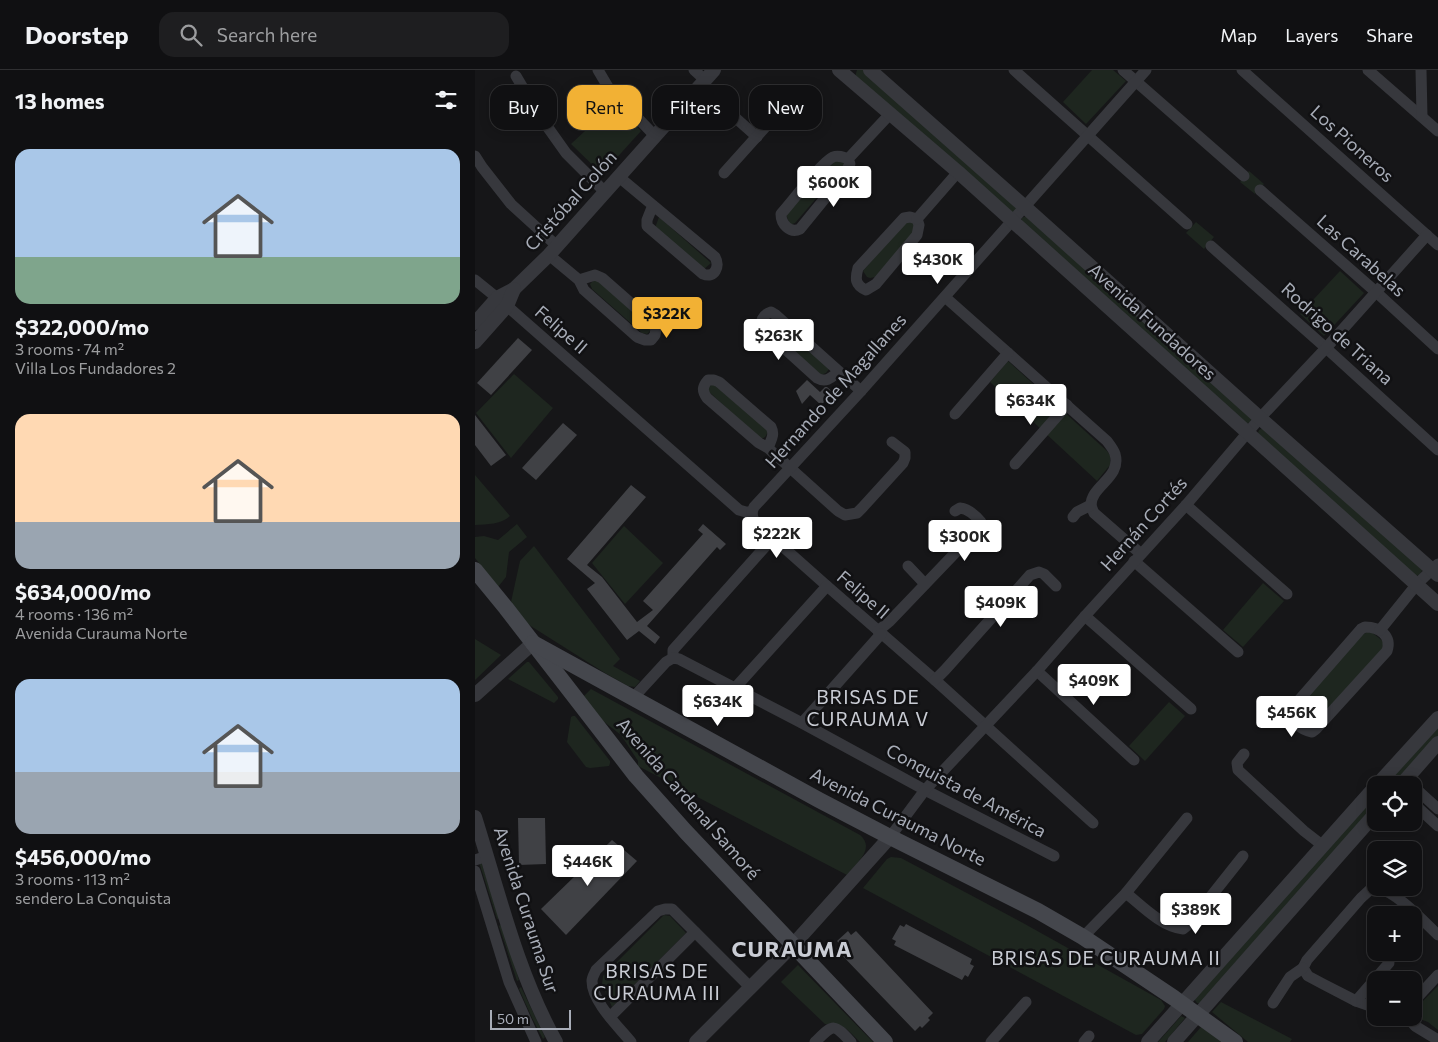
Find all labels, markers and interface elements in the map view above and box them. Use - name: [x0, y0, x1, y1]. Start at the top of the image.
- search box: [159, 12, 509, 57]
- text: Doorstep: [25, 20, 129, 49]
- icon: search: [177, 21, 205, 49]
- text: Search here: [217, 23, 317, 46]
- text: Map: [1220, 24, 1257, 46]
- text: Layers: [1285, 24, 1338, 46]
- text: Share: [1366, 24, 1413, 46]
- chip: Buy: [490, 85, 557, 130]
- chip: Rent: [567, 85, 642, 130]
- chip: Filters: [652, 85, 739, 130]
- chip: New: [749, 85, 822, 130]
- icon: filters: [432, 86, 460, 114]
- text: 13 homes: [15, 88, 105, 113]
- street label: Los Pioneros: [1306, 100, 1399, 186]
- street label: Cristóbal Colón: [520, 146, 621, 255]
- pin: $600K: [799, 166, 869, 208]
- text: $600K: [808, 172, 860, 191]
- icon: home: [193, 181, 283, 271]
- street label: Las Carabelas: [1313, 210, 1411, 301]
- pin: $430K: [903, 242, 973, 285]
- text: $430K: [913, 249, 963, 268]
- street label: Avenida Fundadores: [1084, 258, 1221, 384]
- street label: Rodrigo de Triana: [1277, 277, 1398, 389]
- pin: $322K: [632, 296, 702, 339]
- street label: Felipe II: [531, 301, 592, 358]
- text: $322K: [643, 303, 691, 322]
- street label: Hernando de Magallanes: [760, 309, 910, 472]
- text: $322,000/mo: [15, 314, 149, 339]
- pin: $263K: [744, 318, 814, 361]
- text: $263K: [755, 325, 803, 344]
- text: 3 rooms · 74 m²: [15, 339, 124, 358]
- text: Villa Los Fundadores 2: [15, 358, 176, 377]
- pin: $634K: [996, 384, 1066, 426]
- text: $634K: [1006, 390, 1056, 409]
- icon: home: [193, 446, 283, 536]
- street label: Hernán Cortés: [1095, 472, 1191, 575]
- pin: $222K: [742, 516, 812, 559]
- pin: $300K: [930, 520, 1000, 562]
- text: $222K: [753, 523, 801, 542]
- text: $300K: [940, 526, 990, 545]
- street label: Felipe II: [833, 566, 894, 623]
- text: $634,000/mo: [15, 579, 151, 604]
- pin: $409K: [966, 586, 1036, 628]
- text: $409K: [976, 592, 1026, 611]
- text: 4 rooms · 136 m²: [15, 604, 133, 623]
- text: Avenida Curauma Norte: [15, 623, 187, 642]
- pin: $409K: [1059, 664, 1129, 706]
- text: $409K: [1069, 670, 1119, 689]
- pin: $634K: [683, 684, 753, 727]
- district label: BRISAS DE CURAUMA V: [807, 685, 929, 730]
- text: $634K: [693, 691, 743, 710]
- pin: $456K: [1257, 696, 1327, 738]
- text: $456K: [1267, 702, 1317, 721]
- icon: home: [193, 711, 283, 801]
- street label: Avenida Cardenal Samoré: [612, 713, 765, 884]
- street label: Conquista de América: [883, 739, 1050, 842]
- street label: Avenida Curauma Norte: [807, 762, 990, 870]
- map controls: [1367, 776, 1422, 1026]
- button: locate: [1367, 776, 1422, 831]
- street label: Avenida Curauma Sur: [490, 824, 564, 996]
- button: layers: [1367, 841, 1422, 896]
- text: $456,000/mo: [15, 844, 151, 869]
- pin: $446K: [553, 844, 623, 887]
- text: $446K: [563, 851, 613, 870]
- text: 3 rooms · 113 m²: [15, 869, 130, 888]
- text: sendero La Conquista: [15, 888, 171, 907]
- pin: $389K: [1161, 892, 1231, 935]
- text: $389K: [1171, 899, 1221, 918]
- button: +: [1367, 906, 1422, 961]
- district label: CURAUMA: [731, 935, 853, 962]
- district label: BRISAS DE CURAUMA II: [991, 946, 1221, 969]
- district label: BRISAS DE CURAUMA III: [593, 959, 721, 1004]
- button: −: [1367, 971, 1422, 1026]
- scale bar: [490, 1007, 571, 1030]
- text: 50 m: [497, 1010, 529, 1027]

